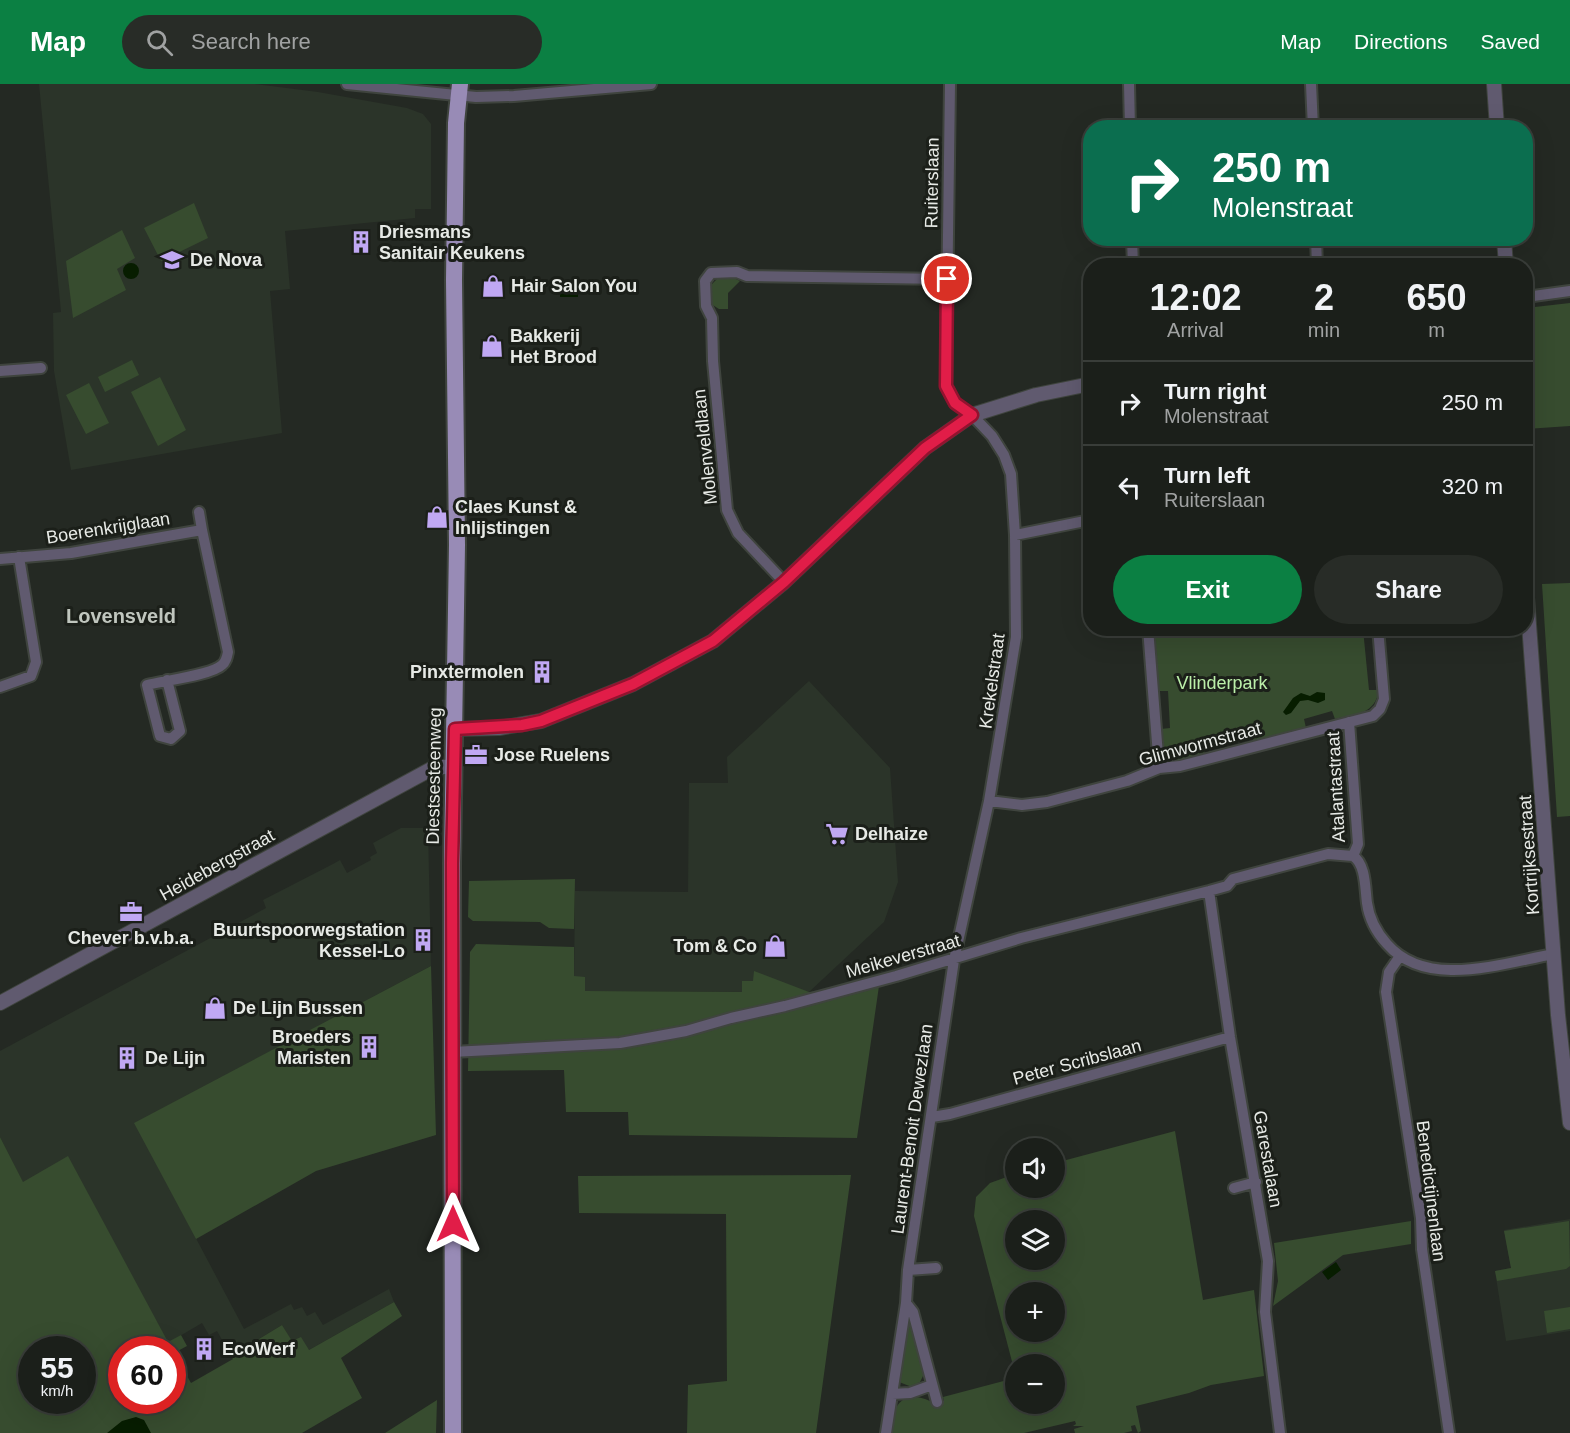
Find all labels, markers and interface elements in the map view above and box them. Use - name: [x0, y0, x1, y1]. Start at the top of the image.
- search box: [122, 15, 542, 69]
- text: Map: [30, 26, 86, 57]
- icon: search: [143, 26, 176, 59]
- text: Search here: [191, 29, 311, 54]
- text: Map: [1280, 30, 1321, 53]
- text: Directions: [1354, 30, 1447, 53]
- text: Saved: [1480, 30, 1540, 53]
- street label: Ruiterslaan: [921, 137, 943, 229]
- icon: right: [1113, 144, 1191, 222]
- text: 250 m: [1212, 144, 1331, 191]
- text: Molenstraat: [1212, 193, 1353, 223]
- place label: Driesmans Sanitair Keukens: [379, 222, 525, 263]
- building icon: Driesmans Sanitair Keukens: [348, 229, 374, 255]
- school or university icon: De Nova: [159, 247, 185, 273]
- place label: De Nova: [190, 250, 263, 270]
- pin: [921, 253, 972, 304]
- icon: arrive: [930, 262, 963, 295]
- shop icon: Hair Salon You: [480, 273, 506, 299]
- place label: Hair Salon You: [511, 276, 637, 296]
- text: 12:02: [1149, 277, 1241, 318]
- text: 2: [1314, 277, 1334, 318]
- text: 650: [1406, 277, 1467, 318]
- text: Arrival: [1167, 319, 1224, 341]
- text: min: [1308, 319, 1340, 341]
- text: m: [1428, 319, 1445, 341]
- place label: Bakkerij Het Brood: [510, 326, 597, 367]
- shop icon: Bakkerij Het Brood: [479, 333, 505, 359]
- text: Turn right: [1164, 379, 1266, 404]
- icon: right: [1113, 387, 1146, 420]
- street label: Molenveldlaan: [689, 388, 721, 506]
- text: 250 m: [1442, 390, 1503, 415]
- text: Molenstraat: [1164, 405, 1269, 427]
- text: Turn left: [1164, 463, 1250, 488]
- icon: left: [1113, 471, 1146, 504]
- text: 320 m: [1442, 474, 1503, 499]
- text: Ruiterslaan: [1164, 489, 1265, 511]
- place label: Claes Kunst & Inlijstingen: [455, 497, 577, 538]
- shop icon: Claes Kunst & Inlijstingen: [424, 504, 450, 530]
- street label: Boerenkrijglaan: [45, 508, 171, 548]
- button: Exit: [1113, 555, 1302, 624]
- button: Share: [1314, 555, 1503, 624]
- district label: Lovensveld: [66, 605, 176, 627]
- street label: Krekelstraat: [975, 632, 1009, 730]
- building icon: Pinxtermolen: [529, 659, 555, 685]
- place label: Pinxtermolen: [410, 662, 524, 682]
- park label: Vlinderpark: [1176, 673, 1269, 693]
- street label: Diestsesteenweg: [423, 707, 445, 845]
- street label: Glimwormstraat: [1137, 718, 1263, 770]
- street label: Atalantastraat: [1323, 731, 1349, 843]
- office icon: Jose Ruelens: [463, 742, 489, 768]
- place label: Jose Ruelens: [494, 745, 610, 765]
- street label: Kortrijksestraat: [1515, 794, 1543, 916]
- supermarket icon: Delhaize: [824, 821, 850, 847]
- place label: Delhaize: [855, 824, 928, 844]
- street label: Heidebergstraat: [156, 825, 278, 905]
- office icon: Chever b.v.b.a.: [118, 899, 144, 925]
- place label: Buurtspoorwegstation Kessel-Lo: [213, 920, 405, 961]
- building icon: Buurtspoorwegstation Kessel-Lo: [410, 927, 436, 953]
- place label: Chever b.v.b.a.: [68, 928, 194, 948]
- street label: Meikeverstraat: [844, 930, 962, 982]
- shop icon: Tom & Co: [762, 933, 788, 959]
- place label: Tom & Co: [673, 936, 757, 956]
- shop icon: De Lijn Bussen: [202, 995, 228, 1021]
- place label: De Lijn Bussen: [233, 998, 363, 1018]
- street label: Laurent-Benoit Dewezlaan: [887, 1023, 937, 1235]
- place label: Broeders Maristen: [272, 1027, 351, 1068]
- building icon: Broeders Maristen: [356, 1034, 382, 1060]
- street label: Peter Scribslaan: [1011, 1035, 1143, 1089]
- building icon: De Lijn: [114, 1045, 140, 1071]
- place label: De Lijn: [145, 1048, 205, 1068]
- street label: Garestalaan: [1250, 1109, 1286, 1209]
- street label: Benedictijnenlaan: [1412, 1119, 1450, 1263]
- map controls: [1005, 1138, 1065, 1414]
- button: sound: [1005, 1138, 1065, 1198]
- position arrow: [421, 1192, 485, 1256]
- button: layers: [1005, 1210, 1065, 1270]
- button: +: [1005, 1282, 1065, 1342]
- speed limit sign: 60: [108, 1336, 186, 1414]
- building icon: EcoWerf: [191, 1336, 217, 1362]
- place label: EcoWerf: [222, 1339, 296, 1359]
- text: 55: [40, 1351, 74, 1384]
- button: −: [1005, 1354, 1065, 1414]
- text: km/h: [41, 1382, 73, 1399]

